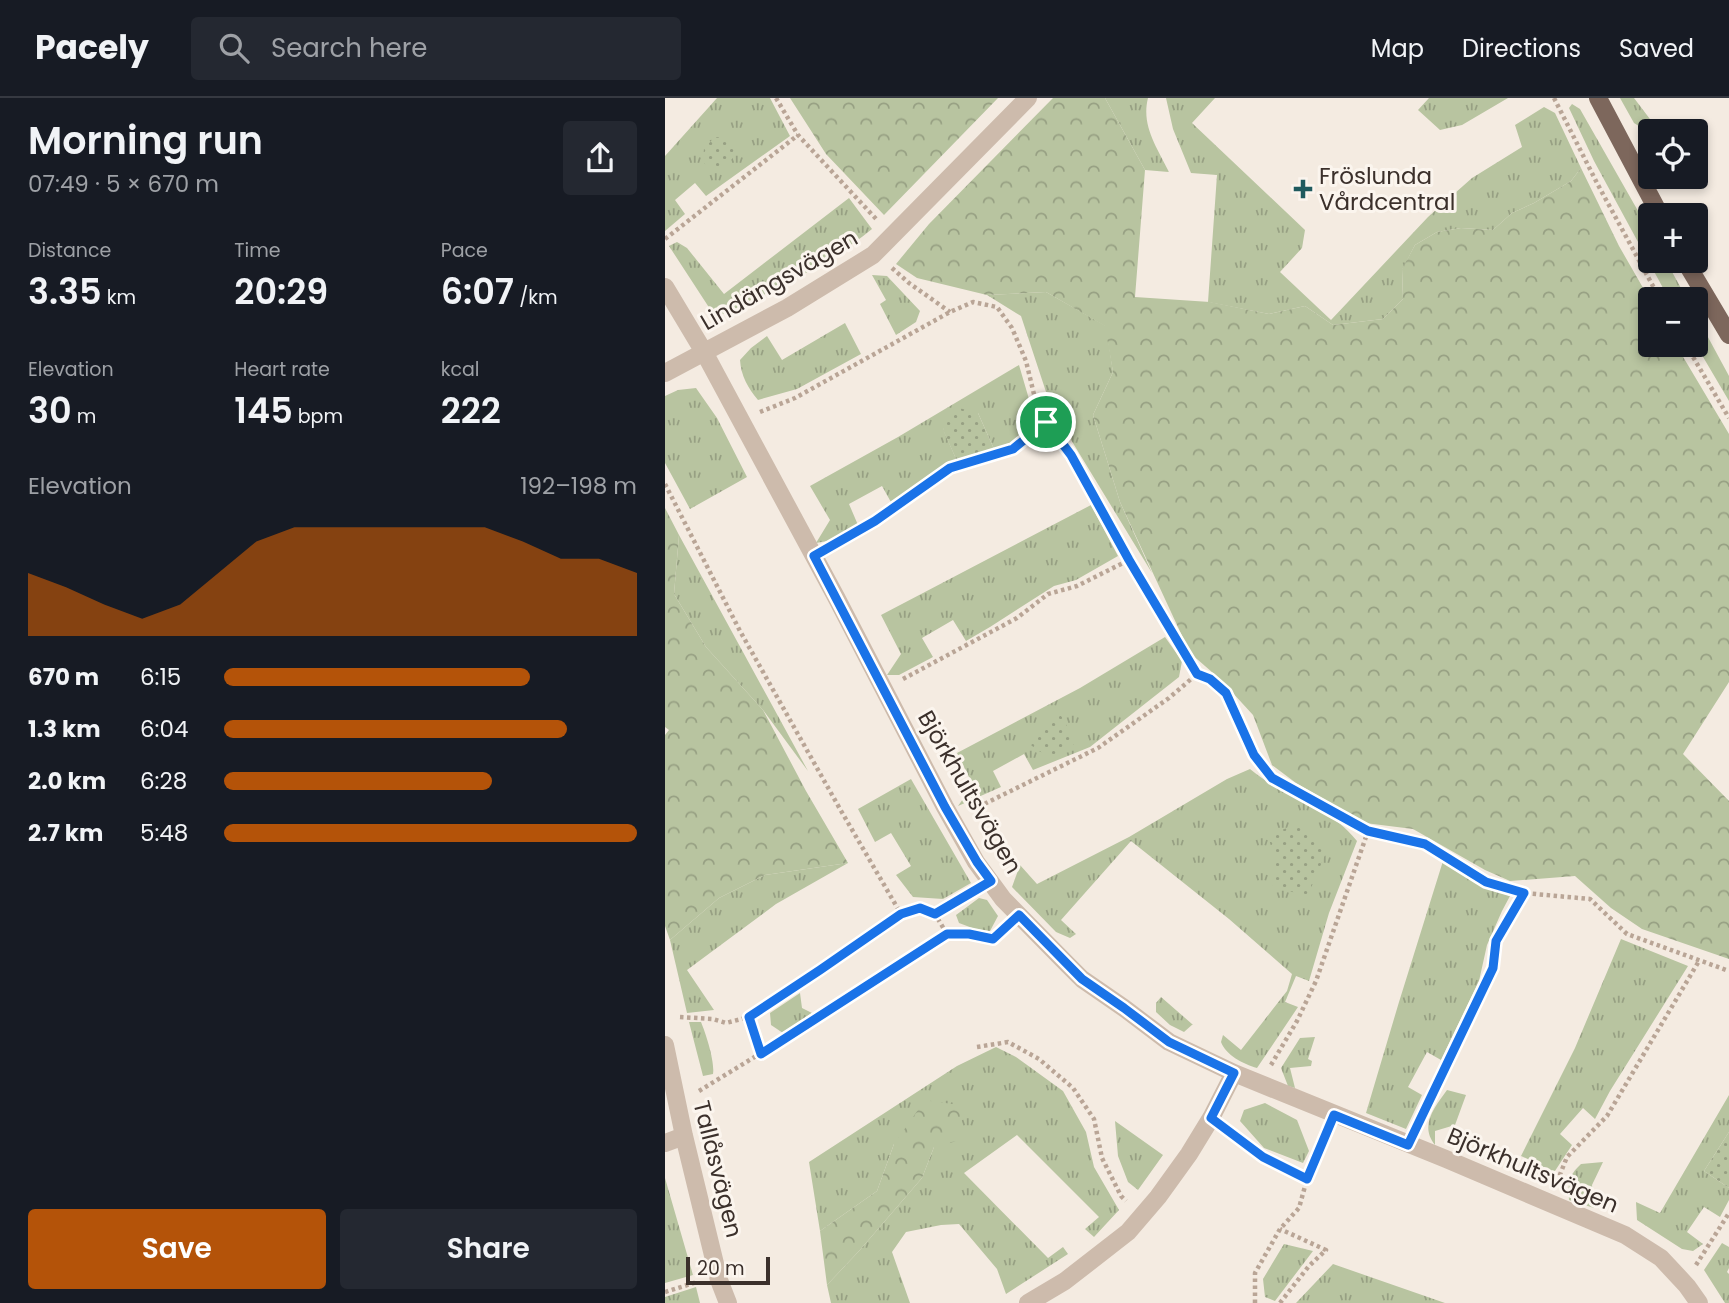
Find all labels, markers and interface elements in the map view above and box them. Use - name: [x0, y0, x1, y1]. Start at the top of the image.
- search box: [191, 17, 681, 80]
- text: Pacely: [35, 24, 149, 71]
- icon: search: [215, 29, 253, 67]
- text: Search here: [271, 30, 428, 66]
- text: Map: [1371, 32, 1424, 65]
- text: Directions: [1462, 32, 1581, 65]
- text: Saved: [1619, 32, 1694, 65]
- text: Morning run: [28, 114, 263, 167]
- map controls: [1638, 119, 1708, 357]
- button: locate: [1638, 119, 1708, 189]
- button: share: [563, 121, 637, 195]
- place label: Fröslunda Vårdcentral: [1319, 160, 1455, 218]
- text: 07:49 · 5 × 670 m: [28, 168, 219, 200]
- marker: Fröslunda Vårdcentral: [1293, 179, 1313, 199]
- button: +: [1638, 203, 1708, 273]
- street label: Lindängsvägen: [694, 222, 864, 338]
- text: Distance: [28, 237, 111, 264]
- text: Time: [234, 237, 281, 264]
- text: Pace: [441, 237, 488, 264]
- text: 3.35: [28, 267, 102, 316]
- text: 20:29: [234, 267, 328, 316]
- text: 6:07: [441, 267, 514, 316]
- text: km: [102, 284, 136, 311]
- text: /km: [514, 284, 558, 311]
- button: −: [1638, 287, 1708, 357]
- text: Elevation: [28, 356, 114, 383]
- text: Heart rate: [234, 356, 330, 383]
- text: kcal: [441, 356, 480, 383]
- text: 30: [28, 386, 72, 435]
- text: 145: [234, 386, 293, 435]
- text: 222: [441, 386, 501, 435]
- pin: [1016, 392, 1076, 452]
- text: m: [72, 403, 96, 430]
- text: bpm: [293, 403, 343, 430]
- icon: arrive: [1027, 403, 1065, 441]
- text: Elevation: [28, 470, 132, 502]
- text: 192–198 m: [520, 470, 637, 502]
- text: 670 m: [28, 661, 99, 693]
- text: 6:15: [140, 661, 181, 693]
- street label: Björkhultsvägen: [910, 705, 1030, 879]
- text: 1.3 km: [28, 713, 101, 745]
- text: 6:04: [140, 713, 188, 745]
- text: 2.0 km: [28, 765, 106, 797]
- text: 6:28: [140, 765, 187, 797]
- text: 2.7 km: [28, 817, 103, 849]
- text: 5:48: [140, 817, 188, 849]
- street label: Tallåsvägen: [686, 1097, 750, 1241]
- street label: Björkhultsvägen: [1442, 1119, 1624, 1221]
- button: Save: [28, 1209, 326, 1289]
- button: Share: [340, 1209, 637, 1289]
- scale bar: [686, 1254, 770, 1286]
- text: 20 m: [697, 1255, 745, 1282]

